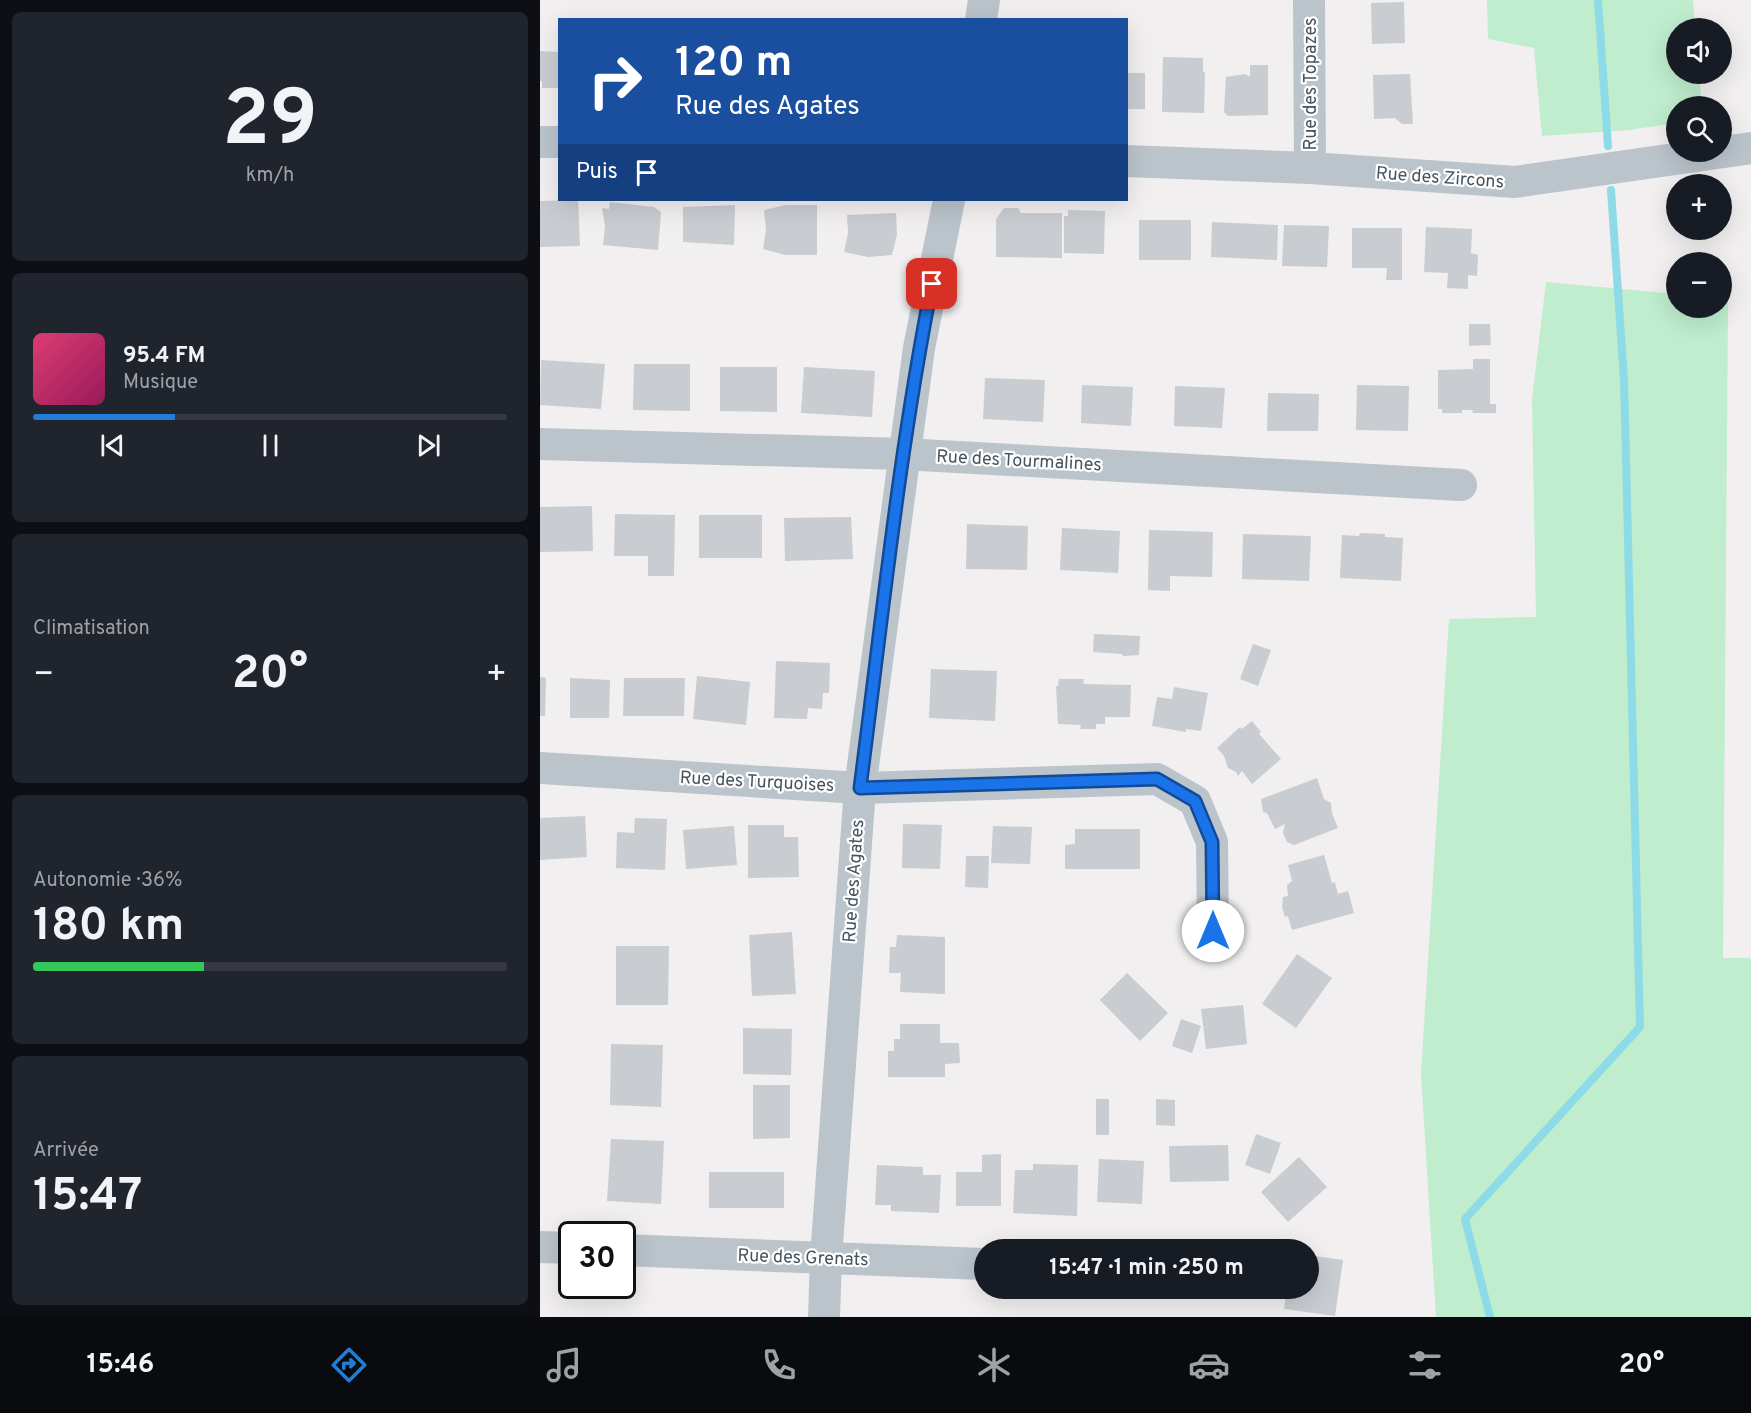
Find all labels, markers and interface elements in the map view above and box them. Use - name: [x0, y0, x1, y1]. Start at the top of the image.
- street label: Rue des Topazes: [1300, 18, 1323, 150]
- map controls: [1666, 18, 1732, 318]
- button: sound: [1666, 18, 1732, 84]
- text: 120 m: [675, 38, 792, 91]
- icon: right: [576, 42, 654, 120]
- text: 29: [222, 74, 318, 173]
- text: Rue des Agates: [675, 90, 860, 124]
- button: search: [1666, 96, 1732, 162]
- icon: arrive: [630, 156, 663, 189]
- text: Puis: [576, 159, 618, 186]
- text: km/h: [246, 163, 294, 189]
- street label: Rue des Zircons: [1375, 163, 1505, 194]
- button: +: [1666, 174, 1732, 240]
- button: −: [1666, 252, 1732, 318]
- pin: [906, 258, 957, 309]
- icon: arrive: [915, 267, 948, 300]
- text: 95.4 FM: [123, 343, 205, 370]
- text: Musique: [123, 370, 198, 396]
- icon: previous: [96, 429, 129, 462]
- icon: pause: [254, 429, 287, 462]
- icon: next: [412, 429, 445, 462]
- street label: Rue des Tourmalines: [936, 446, 1102, 477]
- text: Climatisation: [33, 616, 150, 642]
- text: 20°: [232, 647, 308, 704]
- text: −: [33, 655, 54, 697]
- text: +: [486, 655, 507, 697]
- street label: Rue des Turquoises: [679, 767, 835, 798]
- street label: Rue des Agates: [839, 819, 870, 943]
- text: Autonomie · 36%: [33, 868, 182, 894]
- text: 180 km: [33, 899, 184, 956]
- position arrow: [1181, 899, 1245, 963]
- text: Arrivée: [33, 1138, 99, 1164]
- text: 15:47: [33, 1169, 143, 1226]
- speed limit sign: 30: [558, 1221, 636, 1299]
- street label: Rue des Grenats: [737, 1245, 869, 1272]
- text: 15:47 · 1 min · 250 m: [1049, 1255, 1244, 1282]
- icon: directions: [328, 1344, 370, 1386]
- icon: music: [543, 1344, 585, 1386]
- icon: phone: [758, 1344, 800, 1386]
- icon: climate: [973, 1344, 1015, 1386]
- icon: car: [1188, 1344, 1230, 1386]
- icon: filters: [1404, 1344, 1446, 1386]
- text: 15:46: [87, 1348, 154, 1382]
- text: 20°: [1619, 1348, 1664, 1382]

